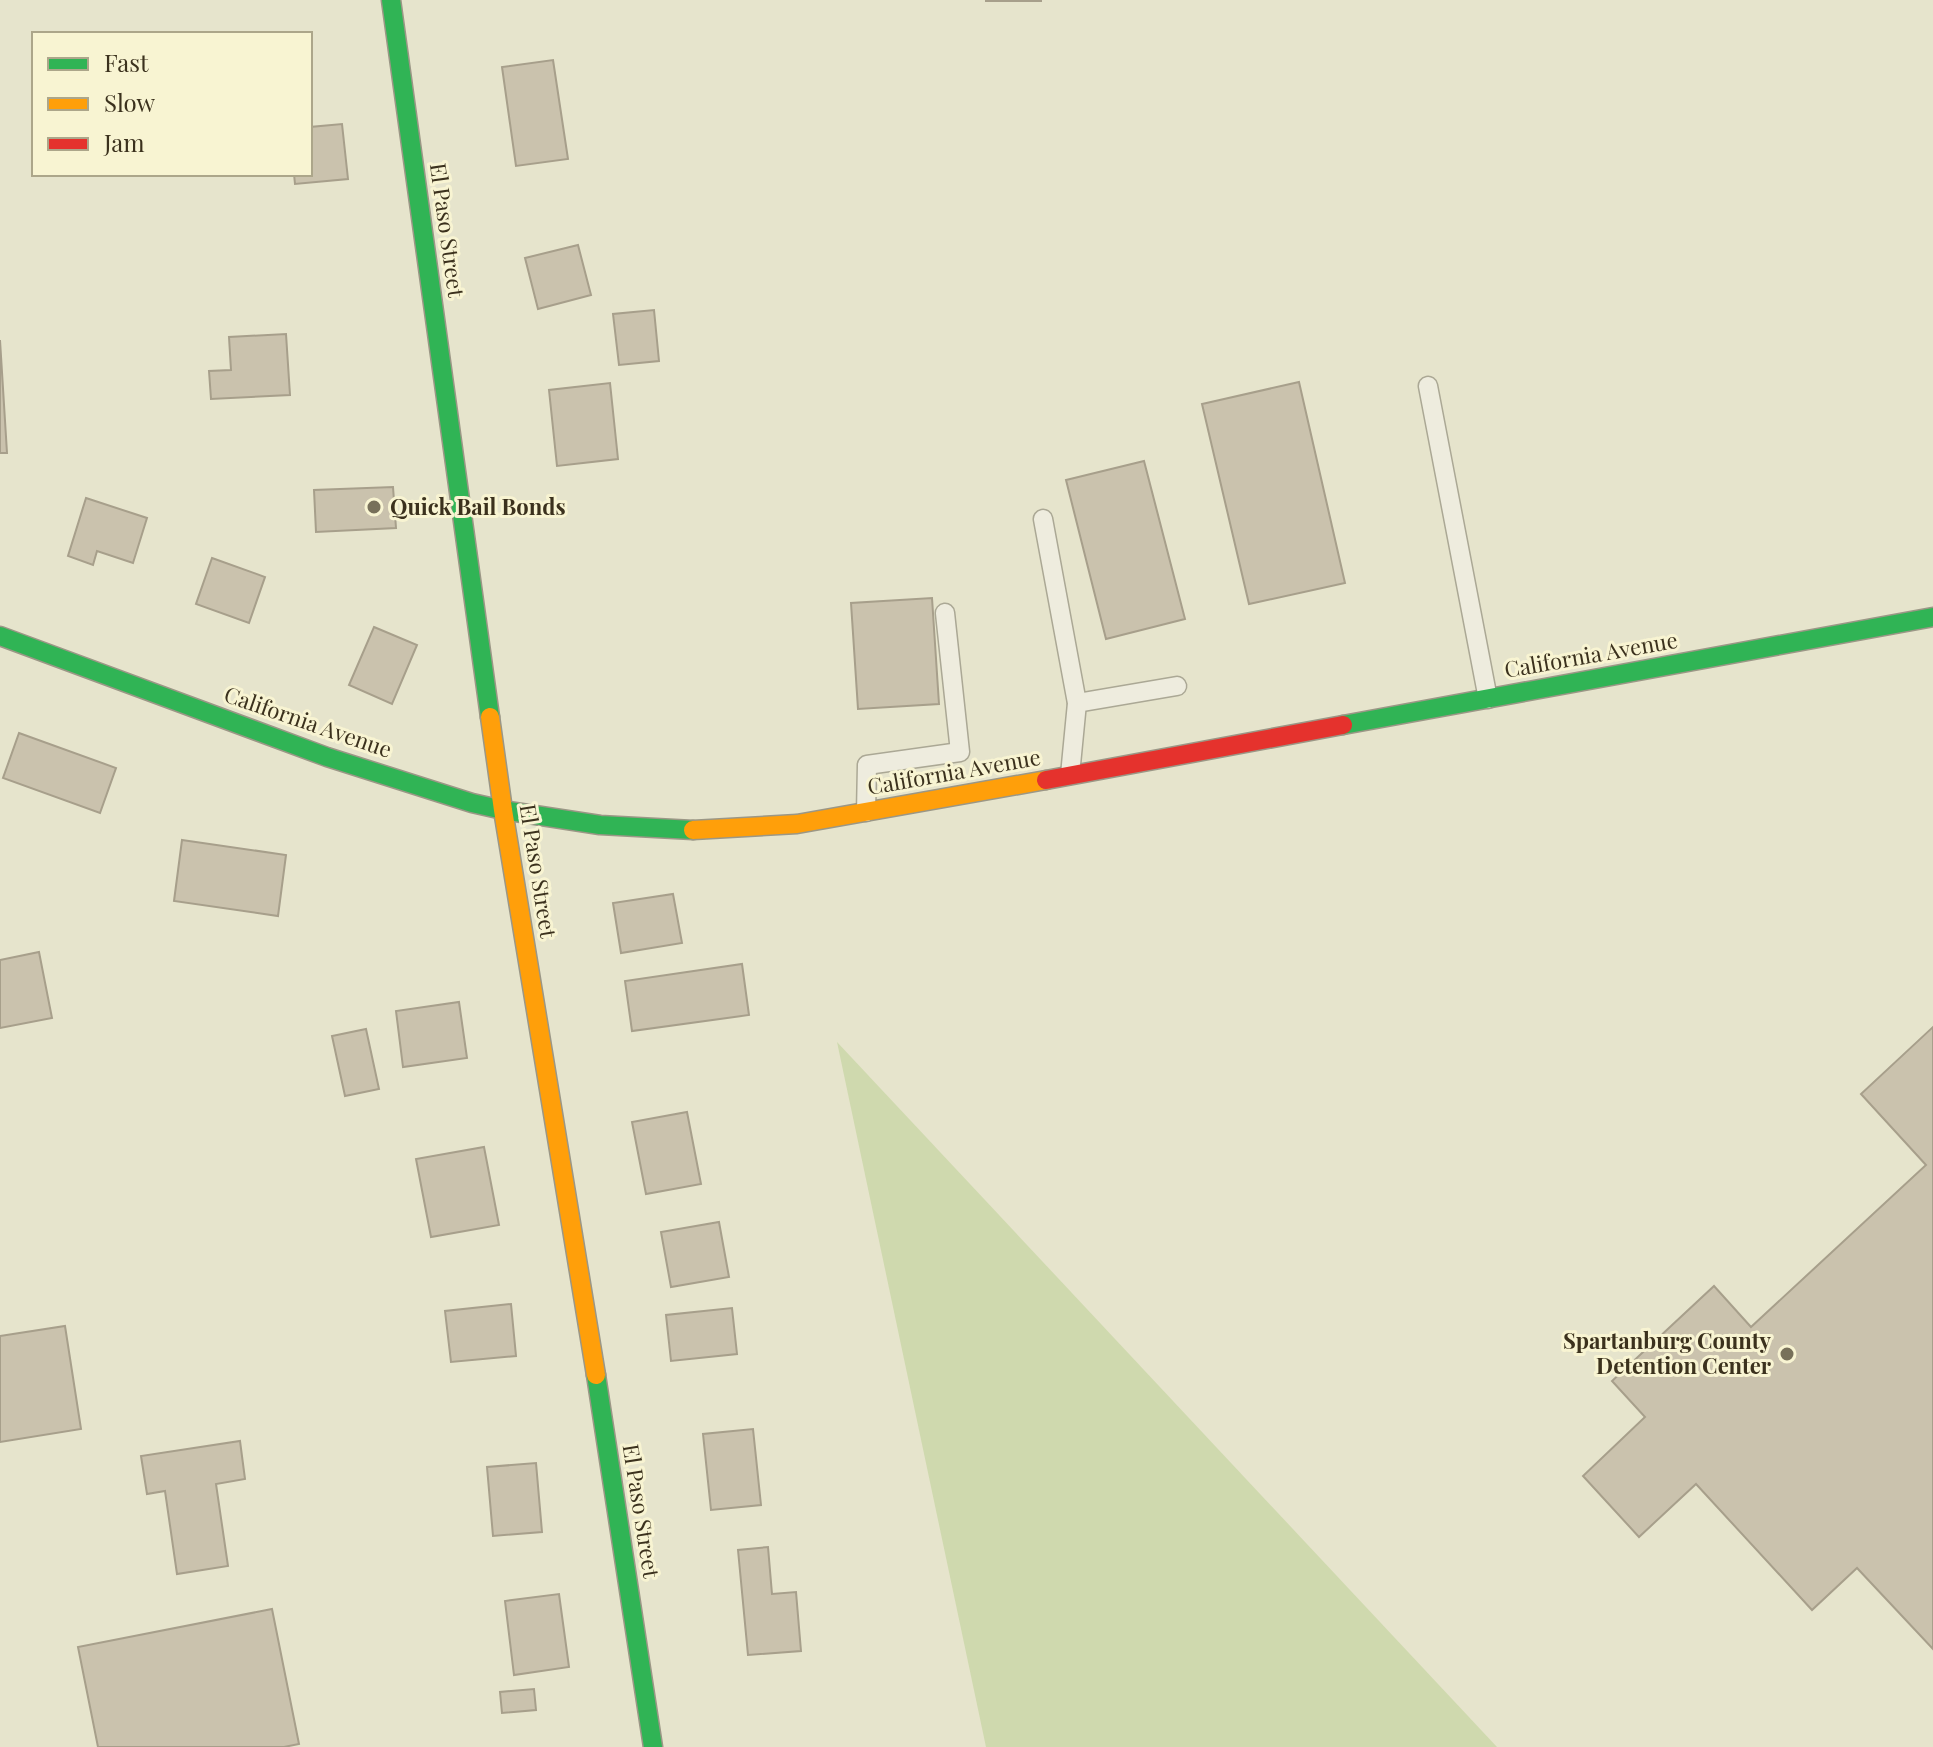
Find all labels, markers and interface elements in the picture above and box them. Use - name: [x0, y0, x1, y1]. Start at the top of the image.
- legend: [32, 32, 312, 176]
- text: Fast: [104, 46, 149, 78]
- text: Slow: [104, 86, 156, 118]
- text: Jam: [103, 126, 145, 158]
- street label: El Paso Street: [424, 161, 472, 300]
- place label: Quick Bail Bonds: [390, 491, 566, 521]
- marker: Quick Bail Bonds: [365, 498, 383, 516]
- street label: California Avenue: [1502, 624, 1680, 684]
- street label: California Avenue: [221, 678, 396, 764]
- street label: California Avenue: [865, 741, 1043, 801]
- street label: El Paso Street: [514, 802, 565, 941]
- place label: Spartanburg County Detention Center: [1563, 1325, 1772, 1380]
- marker: Spartanburg County Detention Center: [1778, 1345, 1796, 1363]
- street label: El Paso Street: [617, 1442, 668, 1581]

